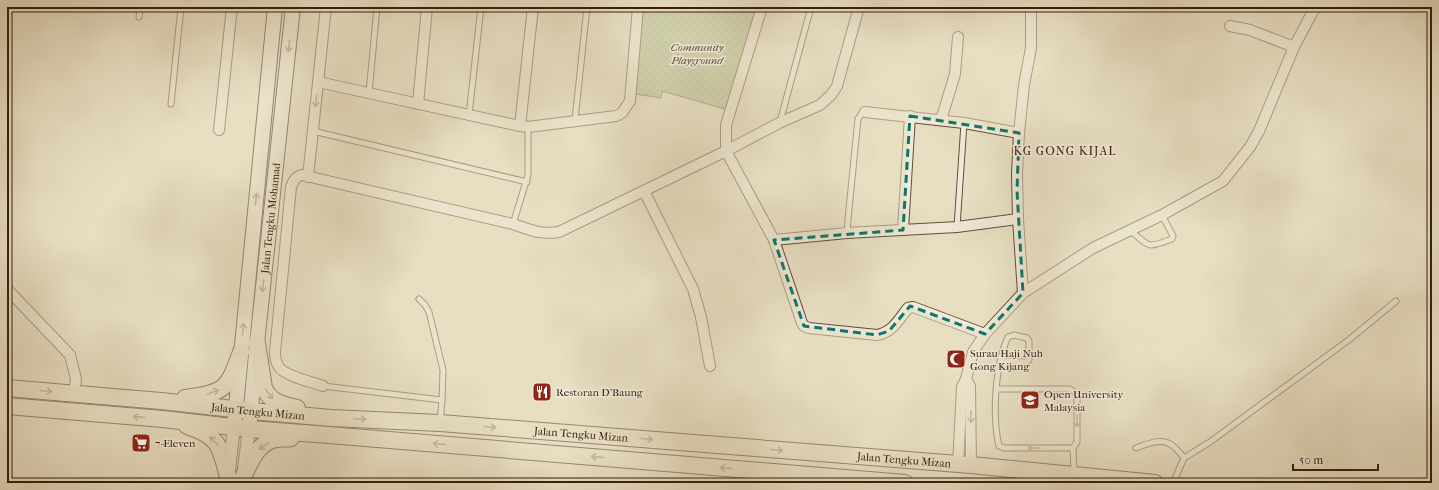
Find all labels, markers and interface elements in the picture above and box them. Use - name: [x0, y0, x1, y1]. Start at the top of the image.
- one-way arrow: [285, 39, 293, 52]
- park label: Community Playground: [670, 41, 724, 67]
- one-way arrow: [312, 95, 319, 108]
- district label: KG GONG KIJAL: [1013, 144, 1117, 158]
- street label: Jalan Tengku Mohamad: [258, 161, 283, 275]
- one-way arrow: [252, 193, 260, 206]
- one-way arrow: [259, 279, 267, 292]
- one-way arrow: [239, 323, 247, 336]
- place label: Surau Haji Nuh Gong Kijang: [970, 347, 1044, 373]
- mosque icon: Surau Haji Nuh Gong Kijang: [945, 348, 967, 370]
- restaurant icon: Restoran D'Baung: [531, 381, 553, 403]
- place label: Restoran D'Baung: [556, 386, 643, 399]
- one-way arrow: [39, 388, 52, 395]
- one-way arrow: [207, 388, 219, 396]
- one-way arrow: [265, 388, 273, 399]
- place label: Open University Malaysia: [1044, 388, 1125, 414]
- school or university icon: Open University Malaysia: [1019, 389, 1041, 411]
- street label: Jalan Tengku Mizan: [209, 400, 306, 422]
- one-way arrow: [967, 410, 975, 423]
- one-way arrow: [133, 413, 146, 420]
- one-way arrow: [1073, 414, 1081, 427]
- one-way arrow: [353, 415, 366, 423]
- one-way arrow: [483, 423, 496, 430]
- street label: Jalan Tengku Mizan: [533, 424, 629, 444]
- supermarket icon: 7-Eleven: [130, 432, 152, 454]
- one-way arrow: [210, 436, 219, 446]
- one-way arrow: [640, 436, 653, 443]
- place label: 7-Eleven: [155, 437, 196, 450]
- one-way arrow: [433, 440, 446, 448]
- one-way arrow: [258, 442, 269, 450]
- one-way arrow: [1028, 444, 1041, 452]
- one-way arrow: [770, 446, 783, 453]
- scale bar: [1293, 446, 1378, 472]
- street label: Jalan Tengku Mizan: [856, 449, 952, 470]
- text: 50 m: [1299, 453, 1323, 467]
- one-way arrow: [591, 454, 604, 461]
- one-way arrow: [720, 465, 733, 472]

